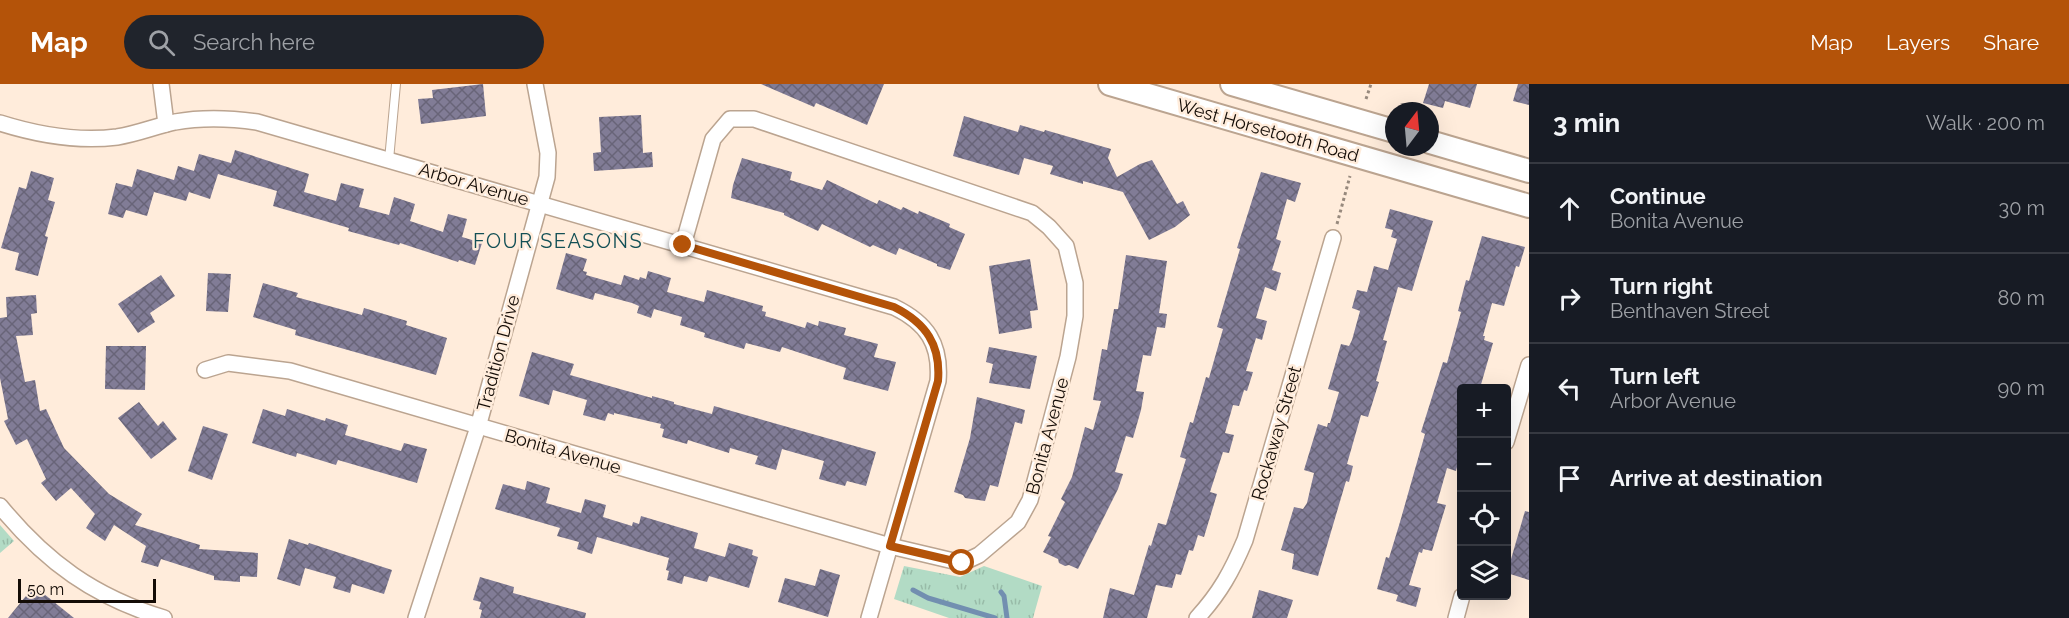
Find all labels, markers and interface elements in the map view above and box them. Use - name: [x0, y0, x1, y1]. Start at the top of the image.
- search box: [124, 15, 544, 69]
- text: Map: [30, 26, 88, 59]
- icon: search: [145, 26, 178, 59]
- text: Search here: [193, 29, 315, 55]
- text: Map: [1810, 30, 1853, 55]
- text: Layers: [1886, 30, 1950, 55]
- text: Share: [1983, 30, 2039, 55]
- street label: West Horsetooth Road: [1175, 94, 1361, 166]
- north arrow: [1385, 102, 1439, 156]
- text: 3 min: [1553, 108, 1620, 138]
- text: Walk · 200 m: [1926, 111, 2045, 135]
- street label: Arbor Avenue: [417, 158, 532, 210]
- text: Continue: [1610, 183, 1706, 209]
- icon: ahead: [1553, 192, 1586, 225]
- text: 30 m: [1999, 196, 2045, 220]
- text: Bonita Avenue: [1610, 209, 1744, 233]
- district label: FOUR SEASONS: [473, 229, 643, 253]
- route end: [669, 231, 695, 257]
- text: Turn right: [1610, 273, 1713, 299]
- icon: right: [1553, 282, 1586, 315]
- text: 80 m: [1997, 286, 2045, 310]
- street label: Tradition Drive: [472, 292, 524, 413]
- text: Benthaven Street: [1610, 299, 1770, 323]
- street label: Rockaway Street: [1247, 363, 1305, 503]
- text: Turn left: [1610, 363, 1700, 389]
- icon: left: [1553, 372, 1586, 405]
- street label: Bonita Avenue: [1021, 375, 1073, 497]
- text: 90 m: [1998, 376, 2045, 400]
- map controls: [1457, 384, 1511, 600]
- button: +: [1457, 384, 1511, 438]
- text: Arbor Avenue: [1610, 389, 1736, 413]
- street label: Bonita Avenue: [502, 424, 624, 478]
- button: −: [1457, 438, 1511, 492]
- icon: arrive: [1553, 462, 1586, 495]
- text: Arrive at destination: [1610, 465, 1823, 491]
- button: locate: [1457, 492, 1511, 546]
- button: layers: [1457, 546, 1511, 600]
- route start: [948, 549, 974, 575]
- scale bar: [18, 576, 156, 604]
- text: 50 m: [27, 580, 64, 599]

